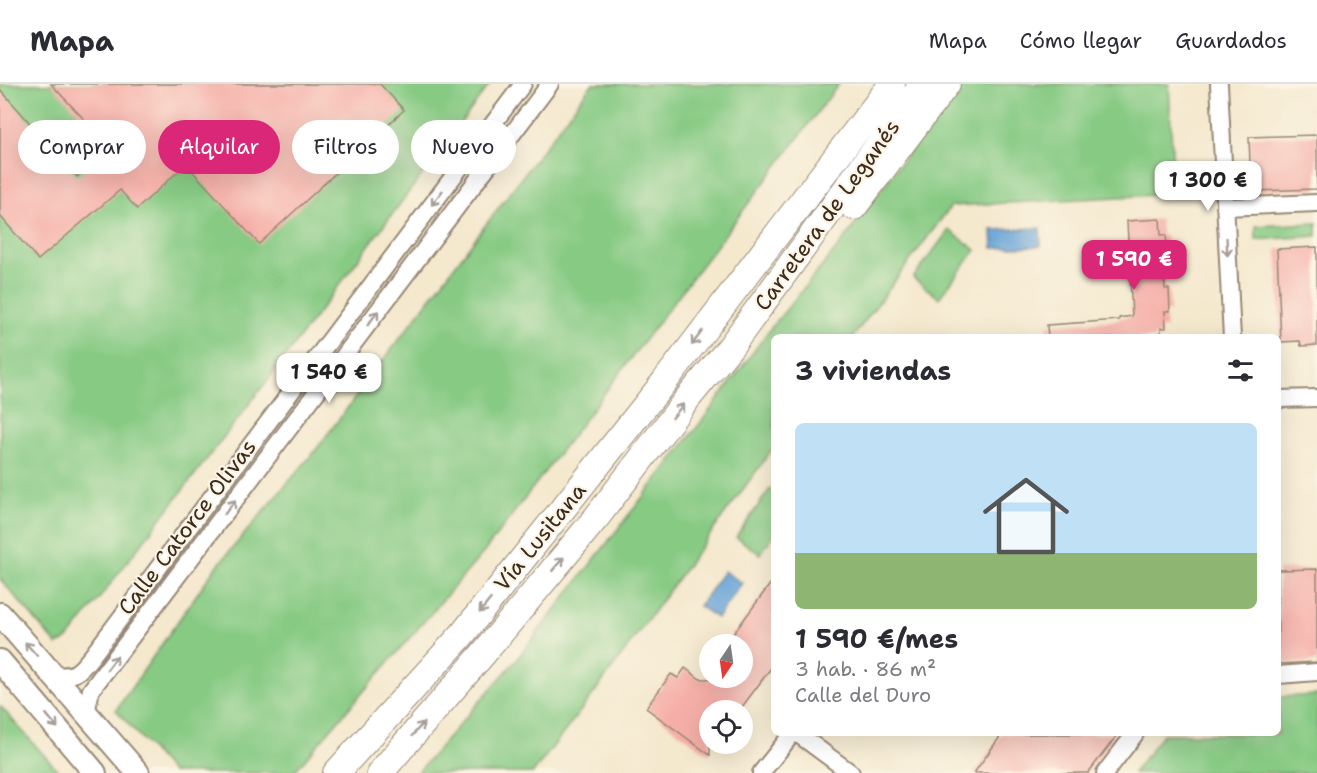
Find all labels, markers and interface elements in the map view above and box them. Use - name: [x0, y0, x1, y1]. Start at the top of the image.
- text: Mapa: [30, 22, 114, 60]
- text: Mapa: [929, 27, 987, 55]
- text: Cómo llegar: [1020, 27, 1142, 55]
- text: Guardados: [1175, 27, 1287, 55]
- street label: Carretera de Leganés: [748, 114, 906, 316]
- chip: Comprar: [18, 120, 146, 174]
- chip: Alquilar: [158, 120, 280, 174]
- chip: Filtros: [292, 120, 399, 174]
- chip: Nuevo: [411, 120, 516, 174]
- pin: 1 300 €: [1153, 161, 1263, 212]
- text: 1 300 €: [1169, 167, 1247, 193]
- one-way arrow: [431, 189, 443, 205]
- one-way arrow: [1222, 237, 1233, 257]
- pin: 1 590 €: [1079, 240, 1189, 291]
- text: 1 590 €: [1096, 246, 1172, 272]
- one-way arrow: [366, 310, 379, 326]
- one-way arrow: [691, 329, 704, 345]
- pin: 1 540 €: [274, 353, 384, 404]
- text: 3 viviendas: [795, 353, 951, 388]
- icon: filters: [1224, 354, 1257, 387]
- text: 1 540 €: [290, 359, 368, 385]
- one-way arrow: [672, 403, 685, 419]
- street label: Calle Catorce Olivas: [111, 433, 263, 621]
- icon: home: [972, 462, 1080, 570]
- street label: Vía Lusitana: [487, 477, 593, 597]
- one-way arrow: [223, 499, 236, 515]
- one-way arrow: [551, 556, 564, 572]
- one-way arrow: [478, 598, 491, 614]
- text: 1 590 €/mes: [795, 621, 958, 656]
- north arrow: [699, 634, 753, 688]
- map controls: [699, 634, 753, 754]
- one-way arrow: [24, 642, 38, 657]
- one-way arrow: [106, 655, 118, 671]
- text: 3 hab. · 86 m²: [795, 656, 936, 682]
- text: Calle del Duro: [795, 682, 931, 708]
- button: locate: [699, 700, 753, 754]
- one-way arrow: [45, 713, 58, 729]
- one-way arrow: [411, 722, 425, 737]

